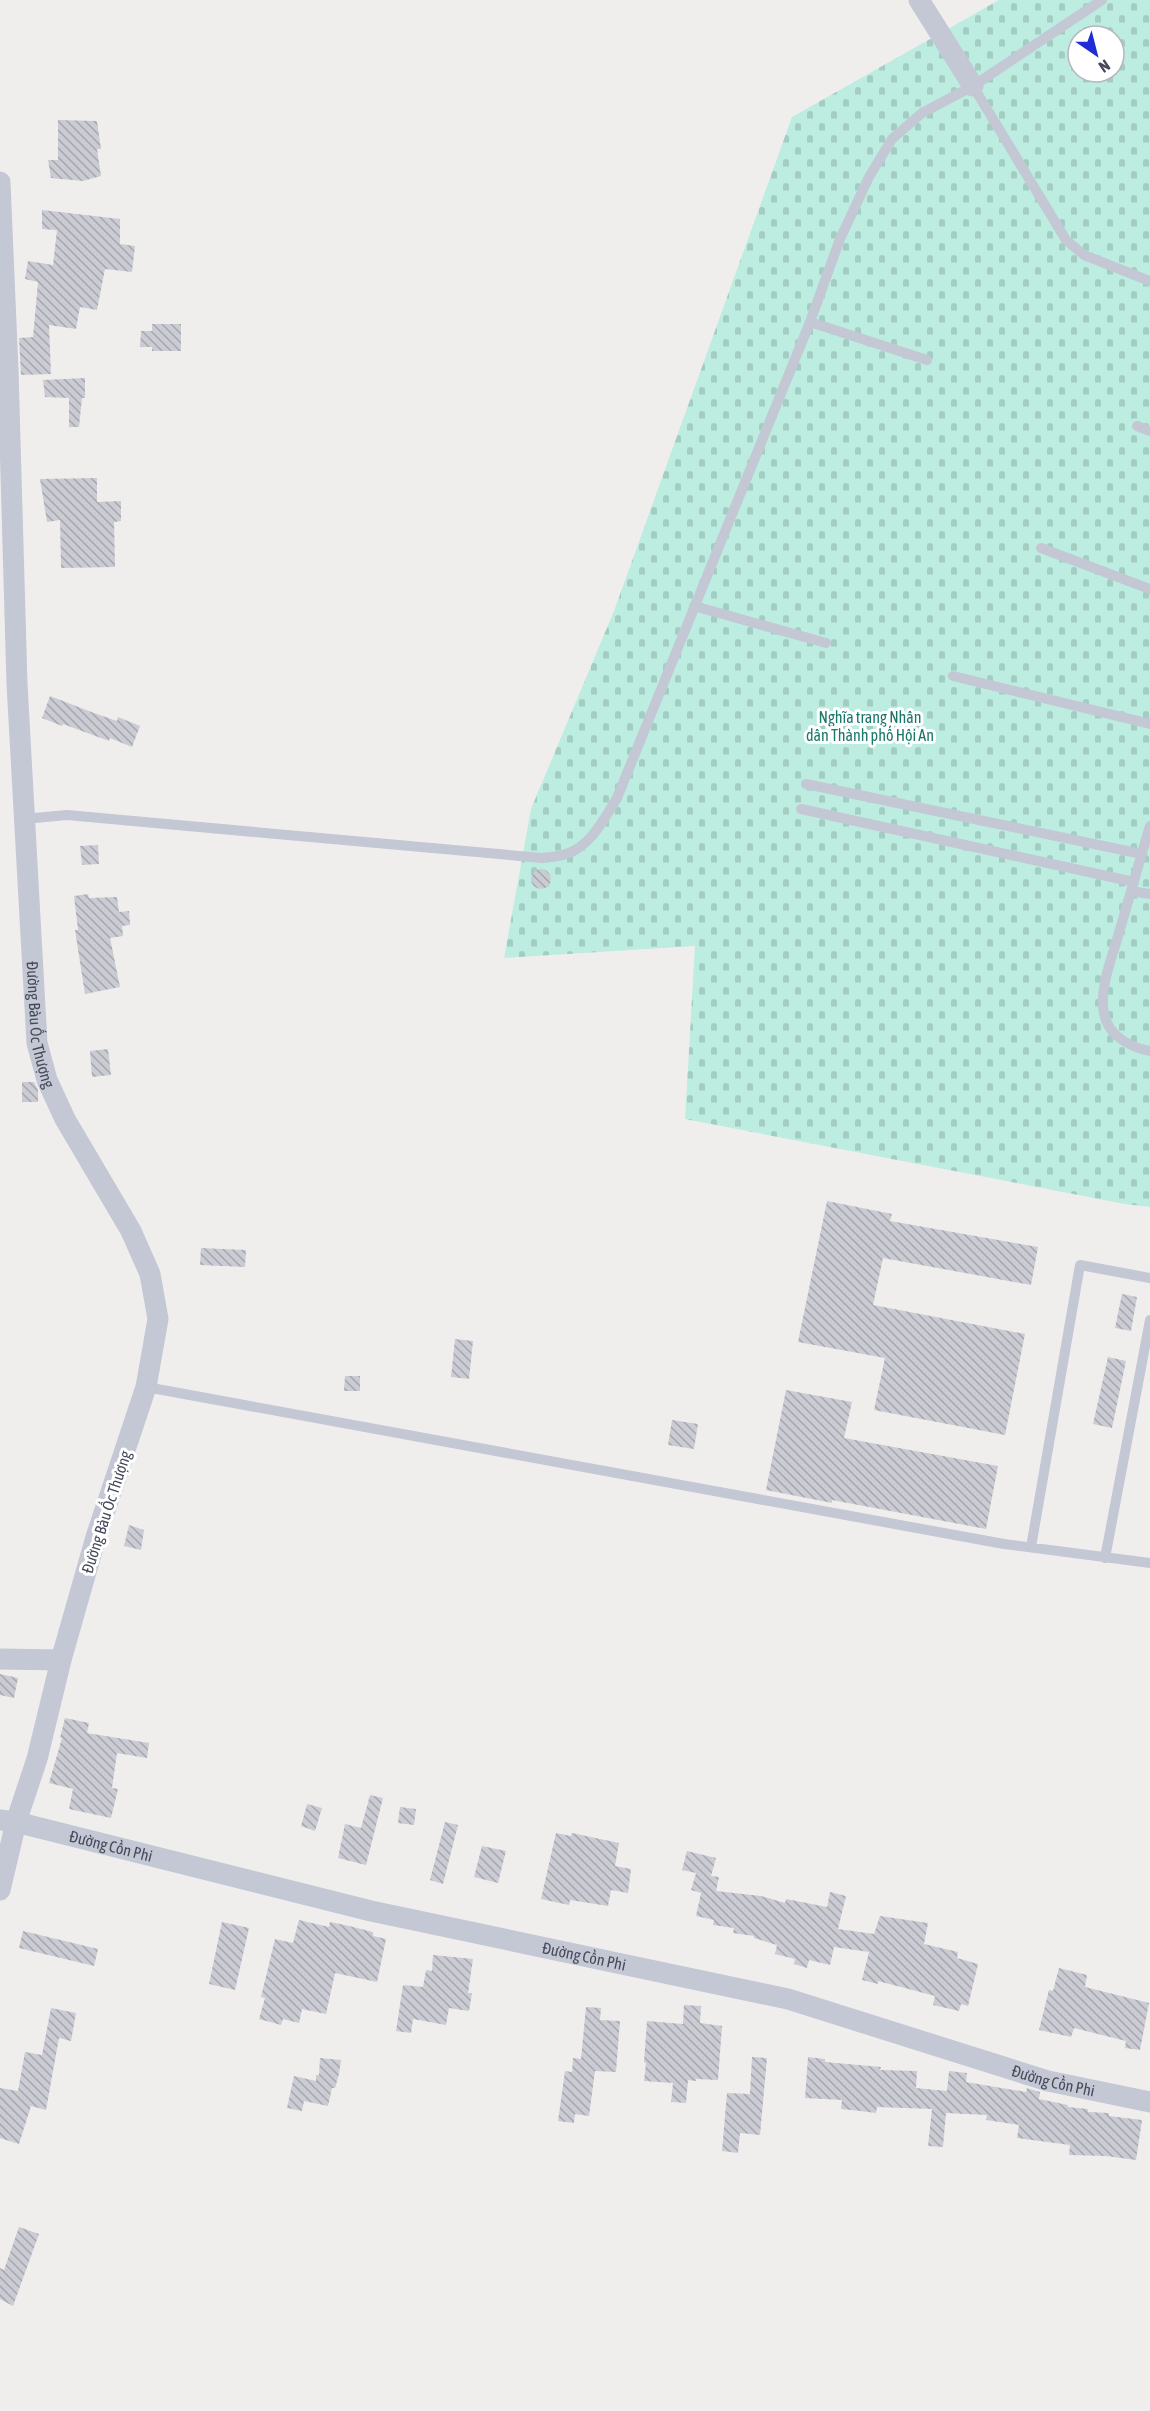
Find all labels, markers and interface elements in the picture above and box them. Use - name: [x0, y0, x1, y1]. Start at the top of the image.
- north arrow: [1066, 24, 1126, 84]
- text: N: [1096, 56, 1114, 76]
- park label: Nghĩa trang Nhân dân Thành phố Hội An: [806, 708, 934, 745]
- street label: Đường Bàu Ốc Thượng: [23, 961, 58, 1091]
- street label: Đường Bàu Ốc Thượng: [76, 1448, 135, 1576]
- street label: Đường Cồn Phi: [67, 1827, 154, 1865]
- street label: Đường Cồn Phi: [541, 1938, 628, 1974]
- street label: Đường Cồn Phi: [1010, 2061, 1096, 2099]

